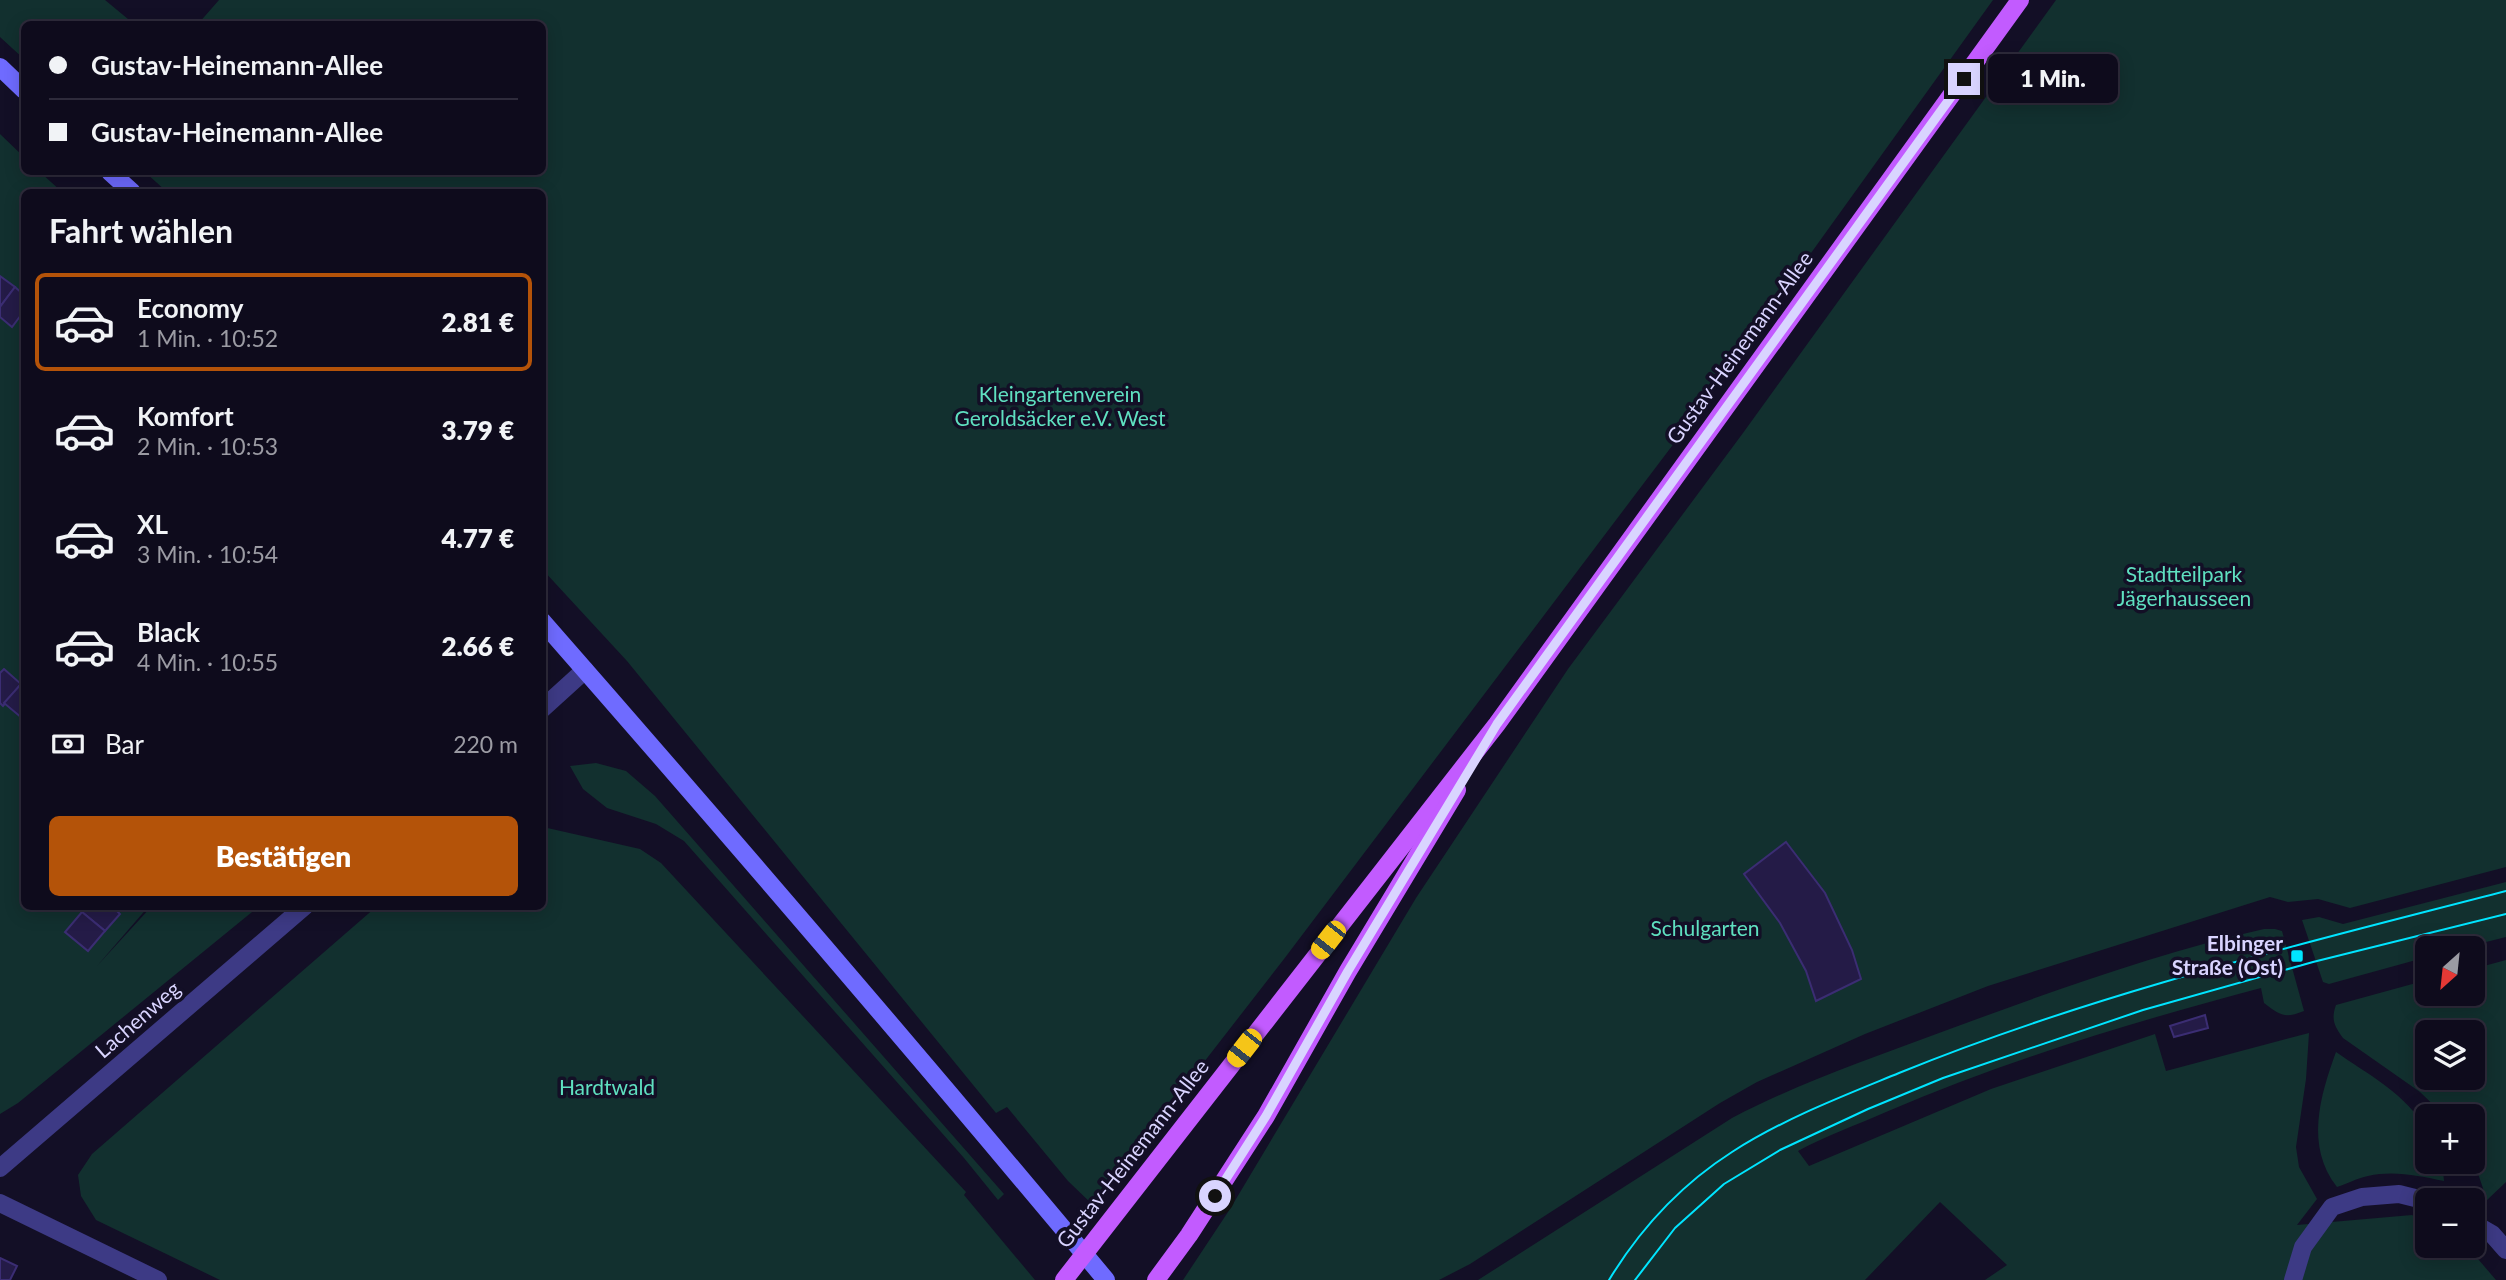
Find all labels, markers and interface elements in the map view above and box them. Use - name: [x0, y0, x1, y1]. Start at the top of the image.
- text: Gustav-Heinemann-Allee: [91, 49, 383, 81]
- callout: 1 Min.: [1988, 55, 2118, 104]
- route end: [1948, 63, 1980, 95]
- text: 1 Min.: [2020, 64, 2086, 92]
- text: Gustav-Heinemann-Allee: [91, 116, 383, 148]
- text: Fahrt wählen: [49, 211, 233, 250]
- street label: Gustav-Heinemann-Allee: [1660, 246, 1817, 448]
- icon: car: [53, 291, 116, 354]
- text: Economy: [137, 292, 243, 324]
- text: 2.81 €: [441, 306, 514, 338]
- text: 1 Min. · 10:52: [137, 324, 278, 352]
- park label: Kleingartenverein Geroldsäcker e.V. West: [955, 381, 1166, 430]
- icon: car: [53, 399, 116, 462]
- text: Komfort: [137, 400, 234, 432]
- text: 3.79 €: [441, 414, 514, 446]
- text: 2 Min. · 10:53: [137, 432, 278, 460]
- icon: car: [53, 507, 116, 570]
- text: XL: [137, 508, 168, 540]
- text: 4.77 €: [441, 522, 514, 554]
- text: 3 Min. · 10:54: [137, 540, 278, 568]
- park label: Stadtteilpark Jägerhausseen: [2117, 561, 2251, 610]
- icon: car: [53, 615, 116, 678]
- text: Black: [137, 616, 200, 648]
- text: 2.66 €: [441, 630, 514, 662]
- text: 4 Min. · 10:55: [137, 648, 278, 676]
- icon: cash: [49, 725, 87, 763]
- text: Bar: [105, 728, 144, 760]
- text: 220 m: [453, 730, 518, 758]
- button: Bestätigen: [49, 816, 518, 896]
- park label: Schulgarten: [1650, 915, 1760, 940]
- car: [1307, 917, 1350, 963]
- place label: Elbinger Straße (Ost): [2172, 930, 2283, 979]
- north arrow: [2415, 936, 2485, 1006]
- map controls: [2415, 936, 2485, 1258]
- marker: Elbinger Straße (Ost): [2289, 948, 2305, 964]
- street label: Lachenweg: [90, 975, 185, 1062]
- button: layers: [2415, 1020, 2485, 1090]
- car: [1223, 1025, 1266, 1071]
- street label: Gustav-Heinemann-Allee: [1050, 1054, 1213, 1252]
- park label: Hardtwald: [559, 1074, 655, 1099]
- button: +: [2415, 1104, 2485, 1174]
- route start: [1199, 1180, 1231, 1212]
- button: −: [2415, 1188, 2485, 1258]

